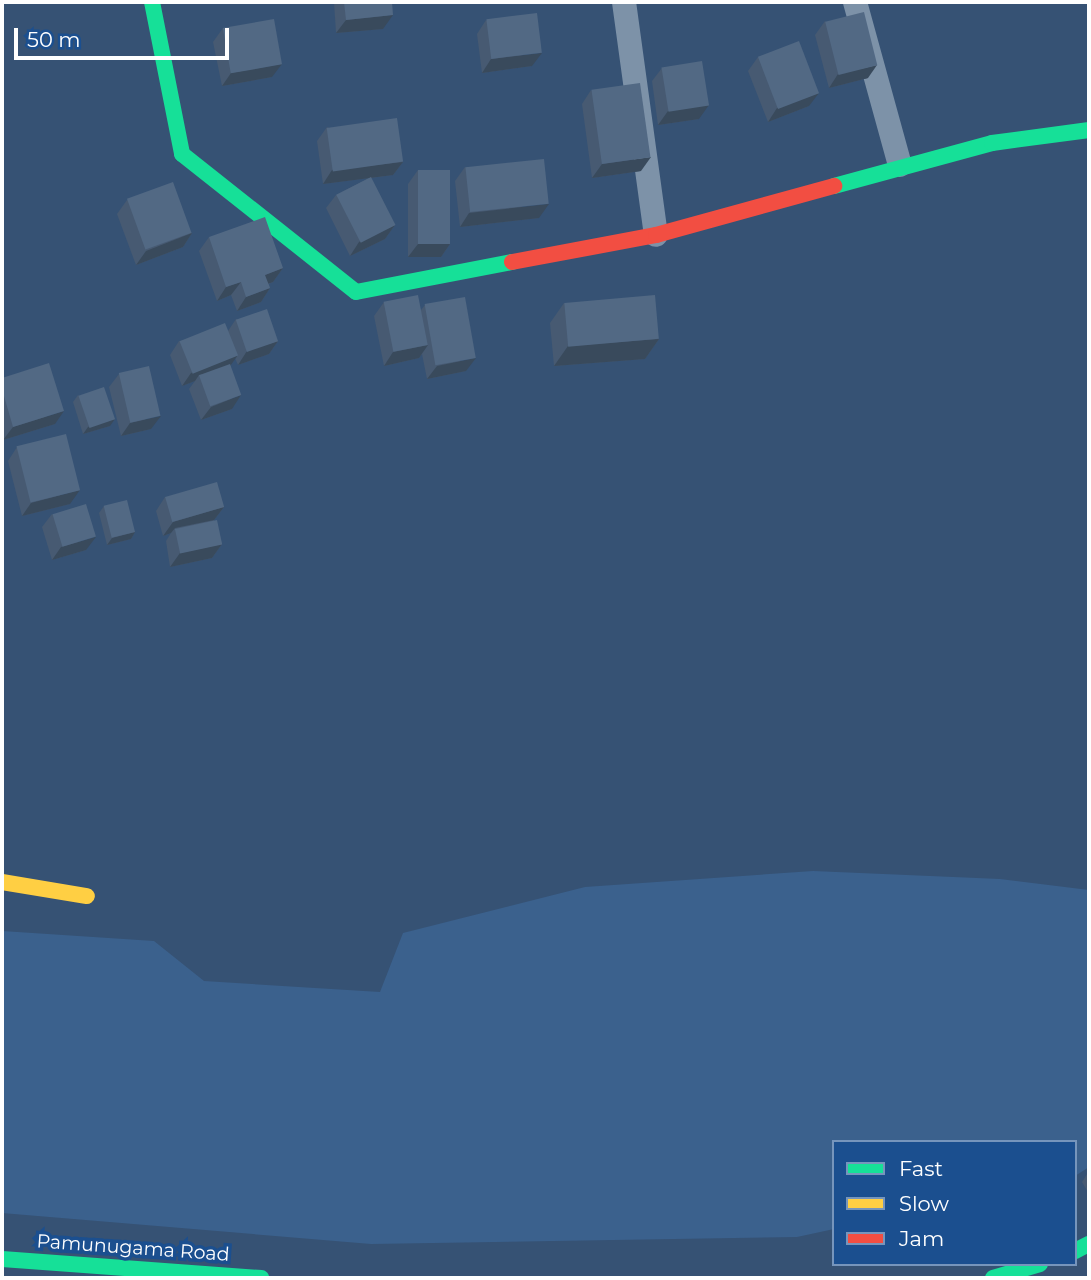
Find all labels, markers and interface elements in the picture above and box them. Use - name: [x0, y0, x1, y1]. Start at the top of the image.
- scale bar: [18, 14, 233, 58]
- text: 50 m: [27, 27, 81, 52]
- legend: [832, 1140, 1077, 1266]
- text: Fast: [899, 1156, 943, 1181]
- text: Slow: [899, 1191, 949, 1216]
- text: Jam: [899, 1226, 944, 1251]
- street label: Pamunugama Road: [36, 1230, 230, 1266]

